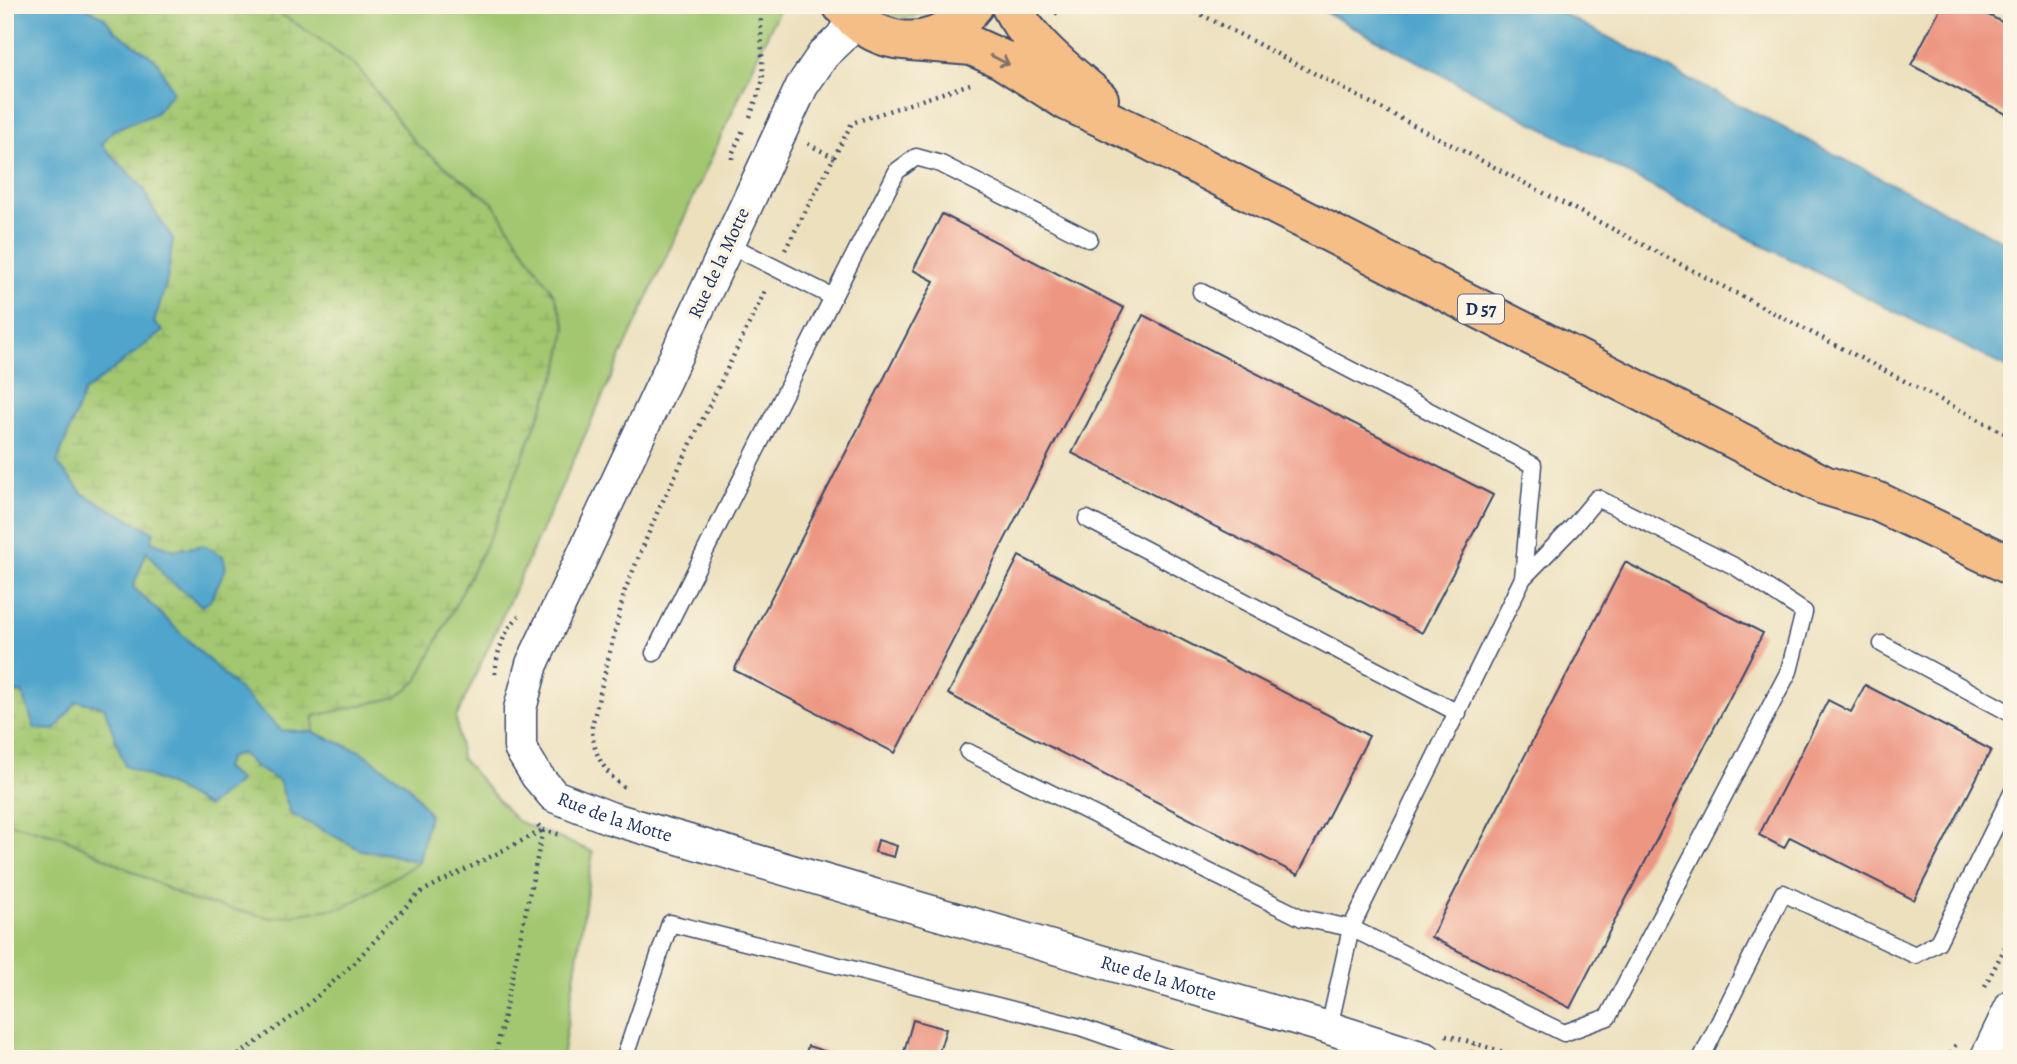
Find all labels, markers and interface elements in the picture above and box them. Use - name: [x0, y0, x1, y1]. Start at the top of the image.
- one-way arrow: [990, 53, 1010, 67]
- street label: Rue de la Motte: [682, 203, 756, 323]
- road number: D 57: [1458, 295, 1504, 324]
- street label: Rue de la Motte: [554, 786, 675, 849]
- street label: Rue de la Motte: [1097, 949, 1220, 1007]

